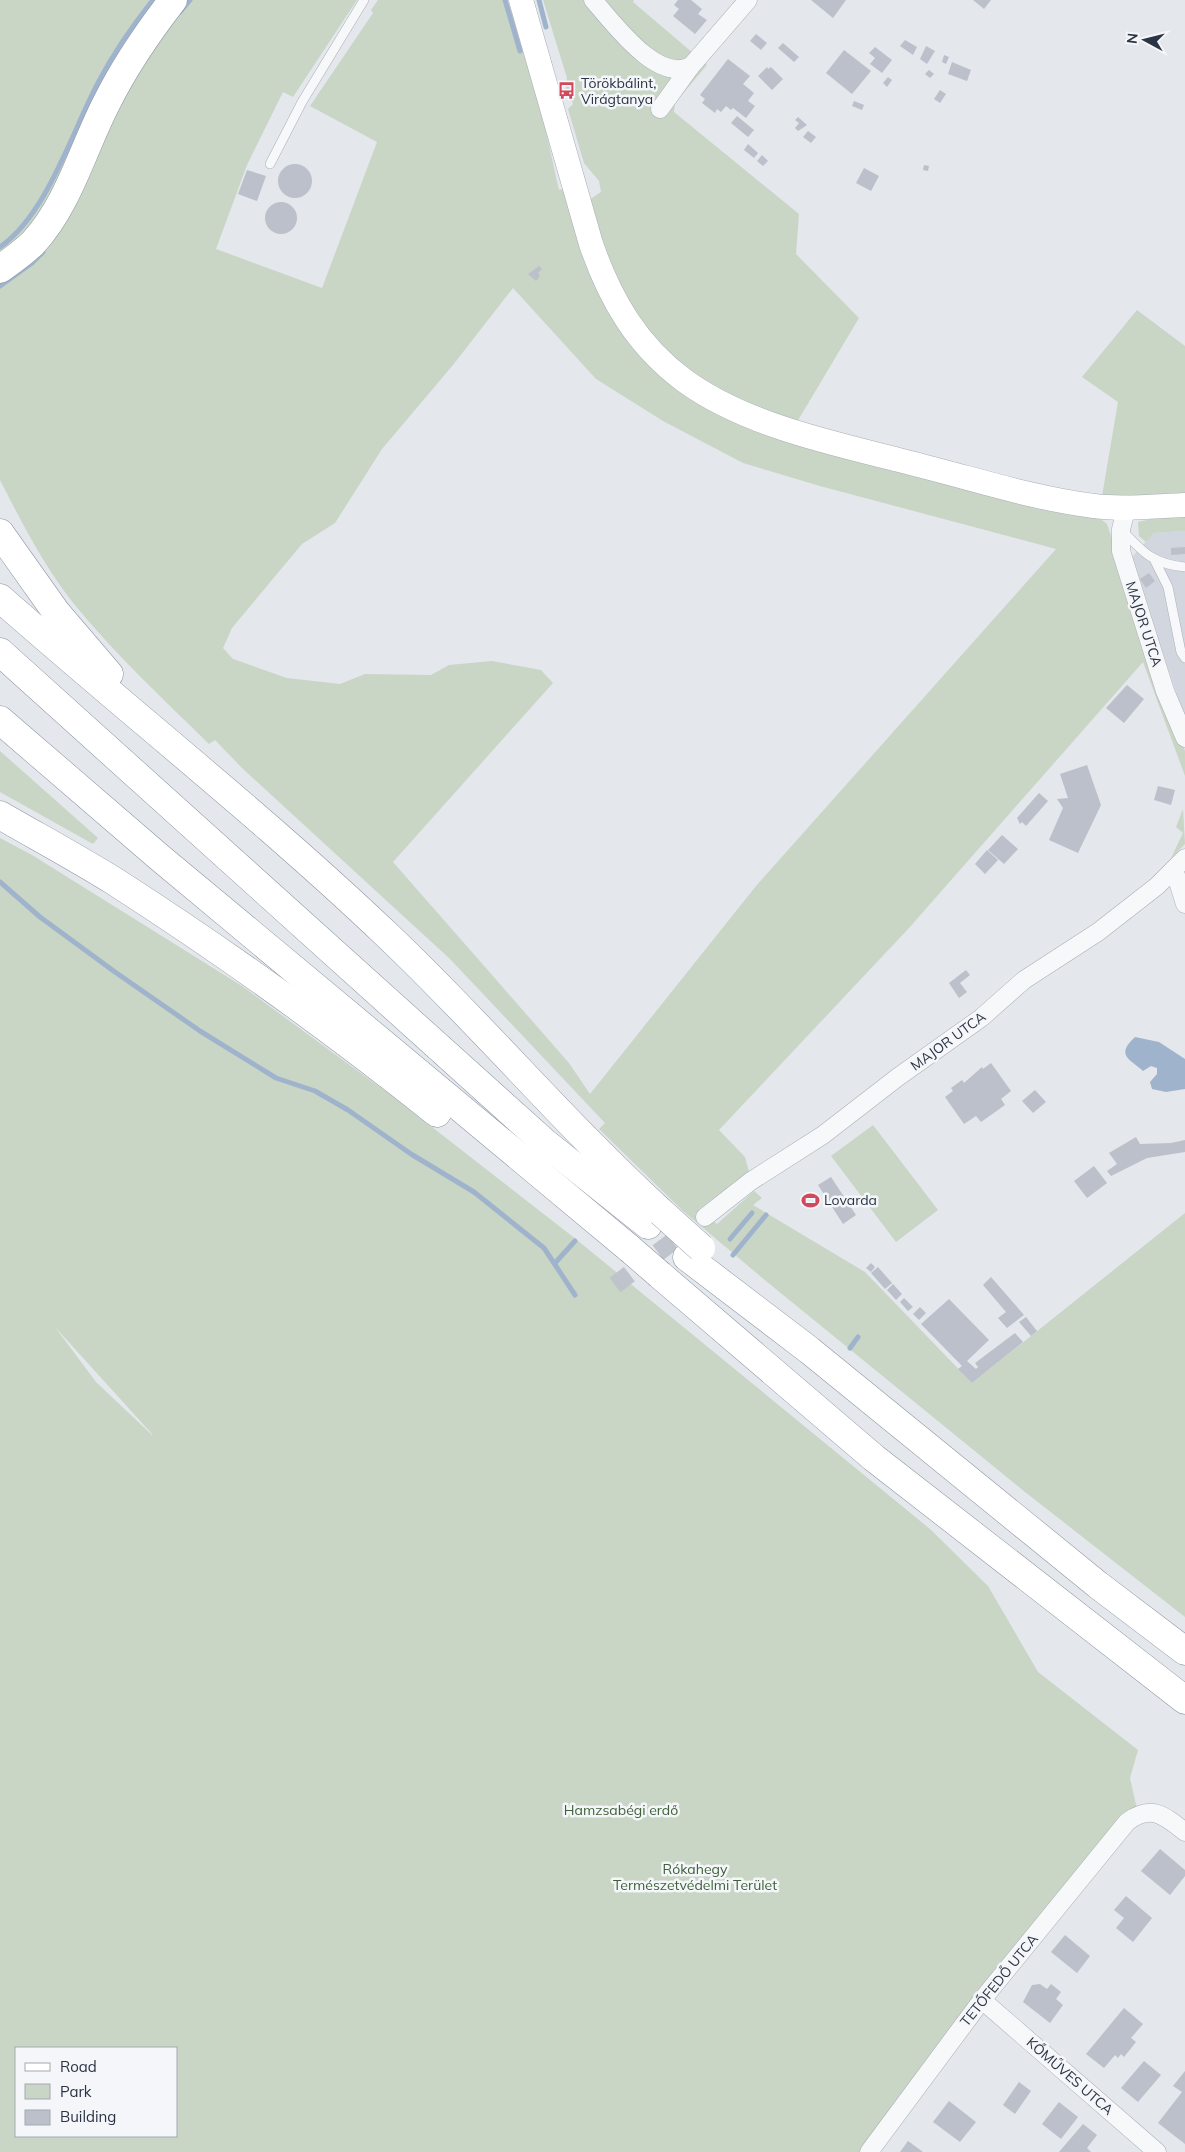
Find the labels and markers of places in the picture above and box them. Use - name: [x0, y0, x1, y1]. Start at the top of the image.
- place label: Törökbálint, Virágtanya: [581, 74, 657, 108]
- bus stop icon: Törökbálint, Virágtanya: [557, 81, 577, 101]
- sports icon: Lovarda: [800, 1190, 820, 1210]
- place label: Lovarda: [824, 1191, 877, 1209]

